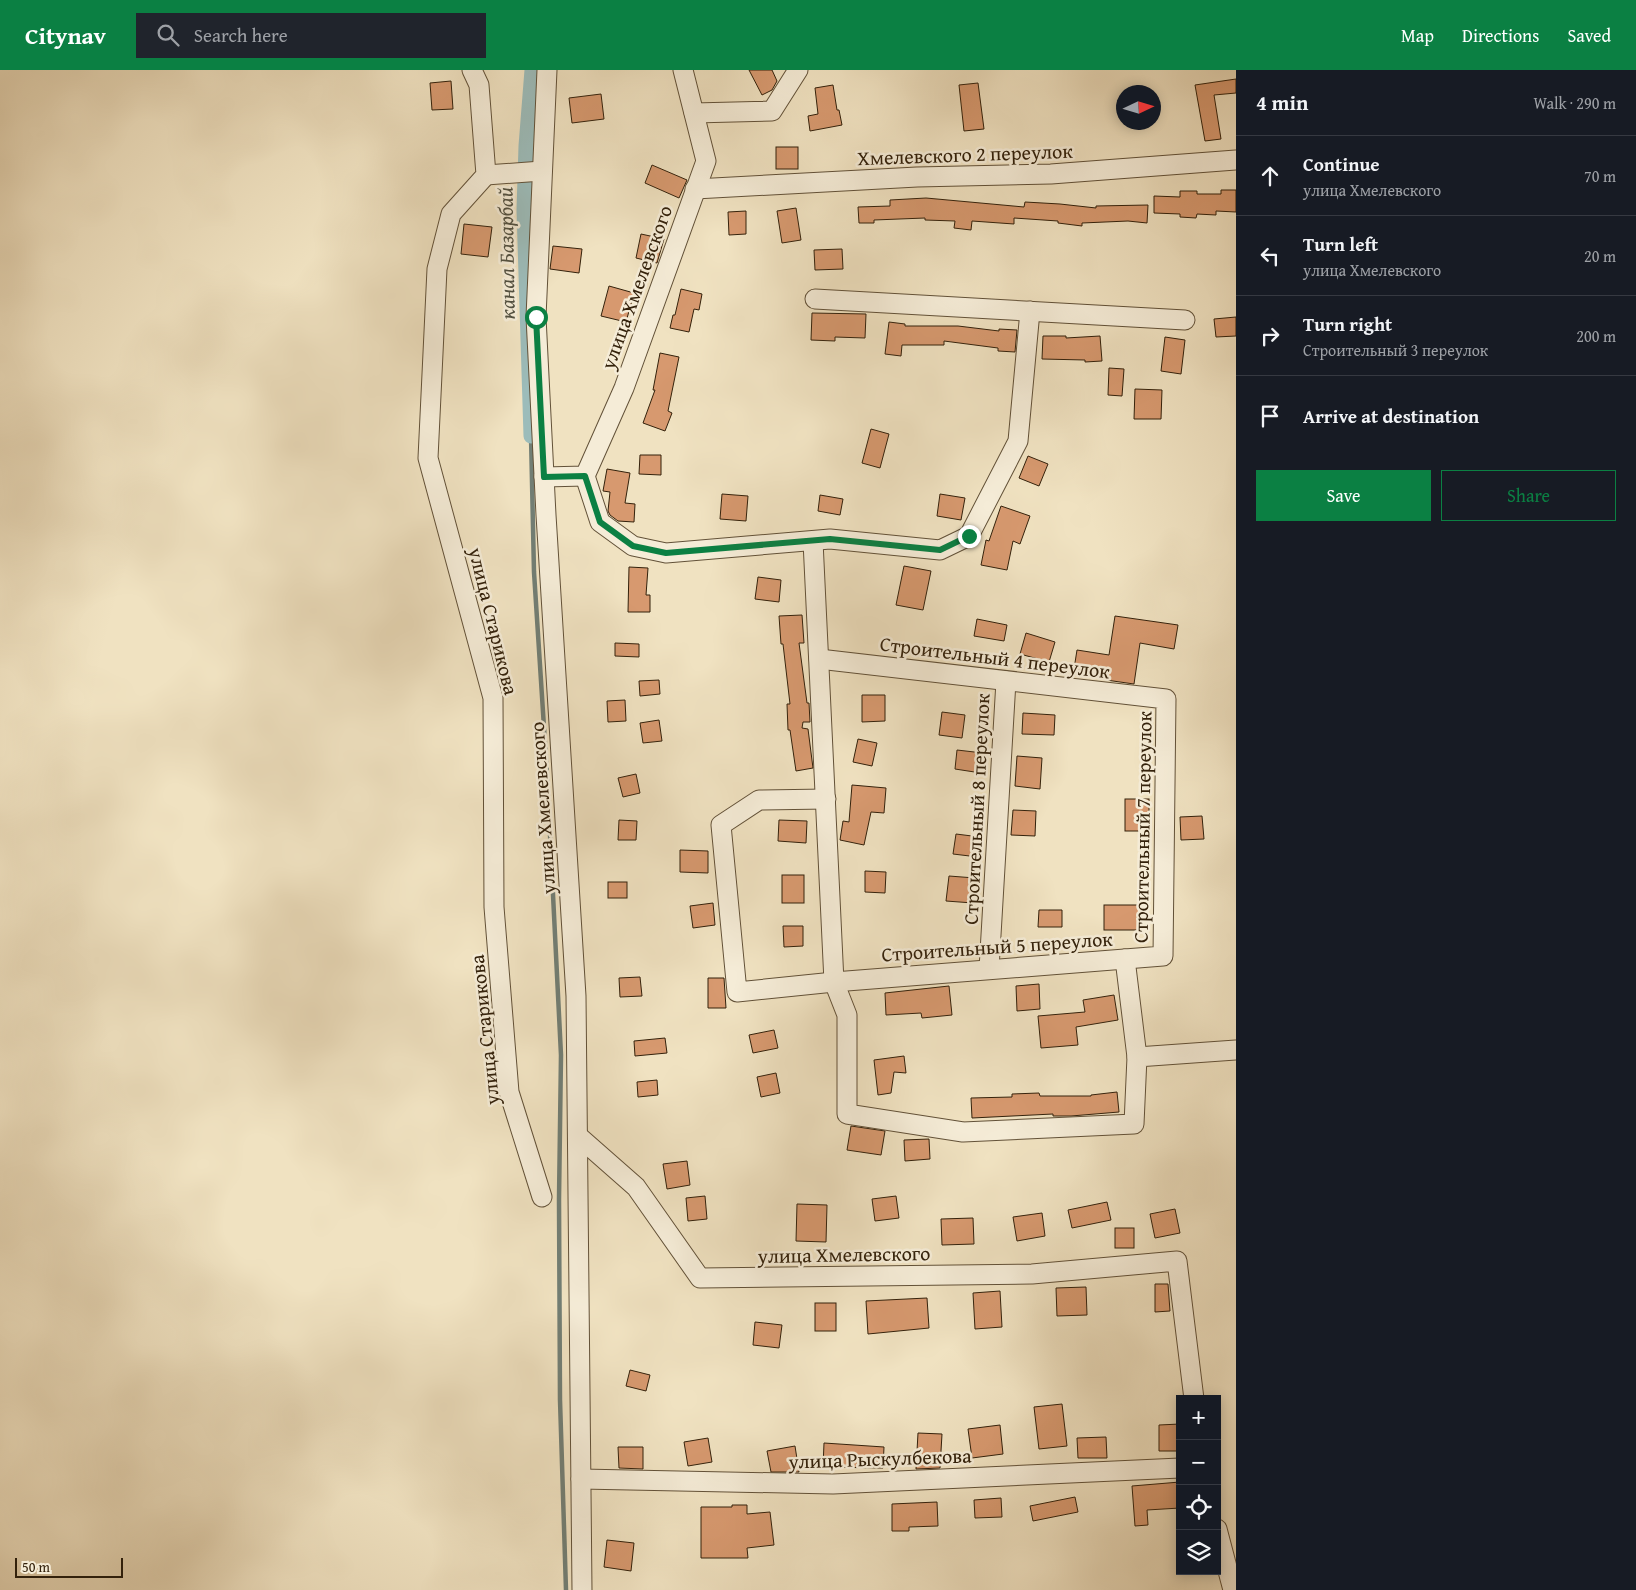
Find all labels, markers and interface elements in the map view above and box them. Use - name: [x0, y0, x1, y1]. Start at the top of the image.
- search box: [136, 13, 486, 58]
- text: Citynav: [25, 18, 106, 53]
- icon: search: [154, 21, 182, 49]
- text: Search here: [194, 21, 288, 49]
- text: Map: [1401, 22, 1434, 49]
- text: Directions: [1462, 22, 1539, 49]
- text: Saved: [1567, 22, 1611, 49]
- north arrow: [1116, 85, 1161, 130]
- text: 4 min: [1256, 87, 1308, 118]
- text: Walk · 290 m: [1533, 91, 1616, 115]
- street label: Хмелевского 2 переулок: [857, 136, 1074, 172]
- text: Continue: [1303, 150, 1380, 178]
- icon: ahead: [1256, 162, 1284, 190]
- text: 70 m: [1584, 164, 1616, 188]
- text: улица Хмелевского: [1303, 178, 1441, 202]
- water label: канал Базарбай: [489, 186, 523, 320]
- street label: улица Хмелевского: [592, 201, 679, 374]
- text: Turn left: [1303, 230, 1378, 258]
- icon: left: [1256, 242, 1284, 270]
- text: 20 m: [1584, 244, 1616, 268]
- text: улица Хмелевского: [1303, 258, 1441, 282]
- route start: [525, 306, 548, 329]
- text: Turn right: [1303, 310, 1392, 338]
- icon: right: [1256, 322, 1284, 350]
- text: 200 m: [1576, 324, 1616, 348]
- text: Строительный 3 переулок: [1303, 338, 1488, 362]
- icon: arrive: [1256, 402, 1284, 430]
- text: Arrive at destination: [1303, 402, 1479, 430]
- button: Save: [1256, 470, 1431, 521]
- button: Share: [1441, 470, 1616, 521]
- route end: [958, 525, 981, 548]
- street label: улица Старикова: [461, 543, 526, 698]
- street label: Строительный 4 переулок: [878, 628, 1112, 686]
- street label: Строительный 8 переулок: [955, 692, 997, 925]
- street label: Строительный 7 переулок: [1125, 710, 1159, 943]
- street label: улица Хмелевского: [522, 721, 563, 896]
- street label: Строительный 5 переулок: [880, 923, 1114, 969]
- street label: улица Старикова: [462, 953, 506, 1108]
- street label: улица Хмелевского: [756, 1238, 931, 1270]
- map controls: [1176, 1395, 1221, 1575]
- button: +: [1176, 1395, 1221, 1440]
- street label: улица Рыскулбекова: [787, 1440, 973, 1476]
- button: −: [1176, 1440, 1221, 1485]
- button: locate: [1176, 1485, 1221, 1530]
- button: layers: [1176, 1530, 1221, 1575]
- scale bar: [15, 1555, 122, 1578]
- text: 50 m: [22, 1557, 50, 1577]

